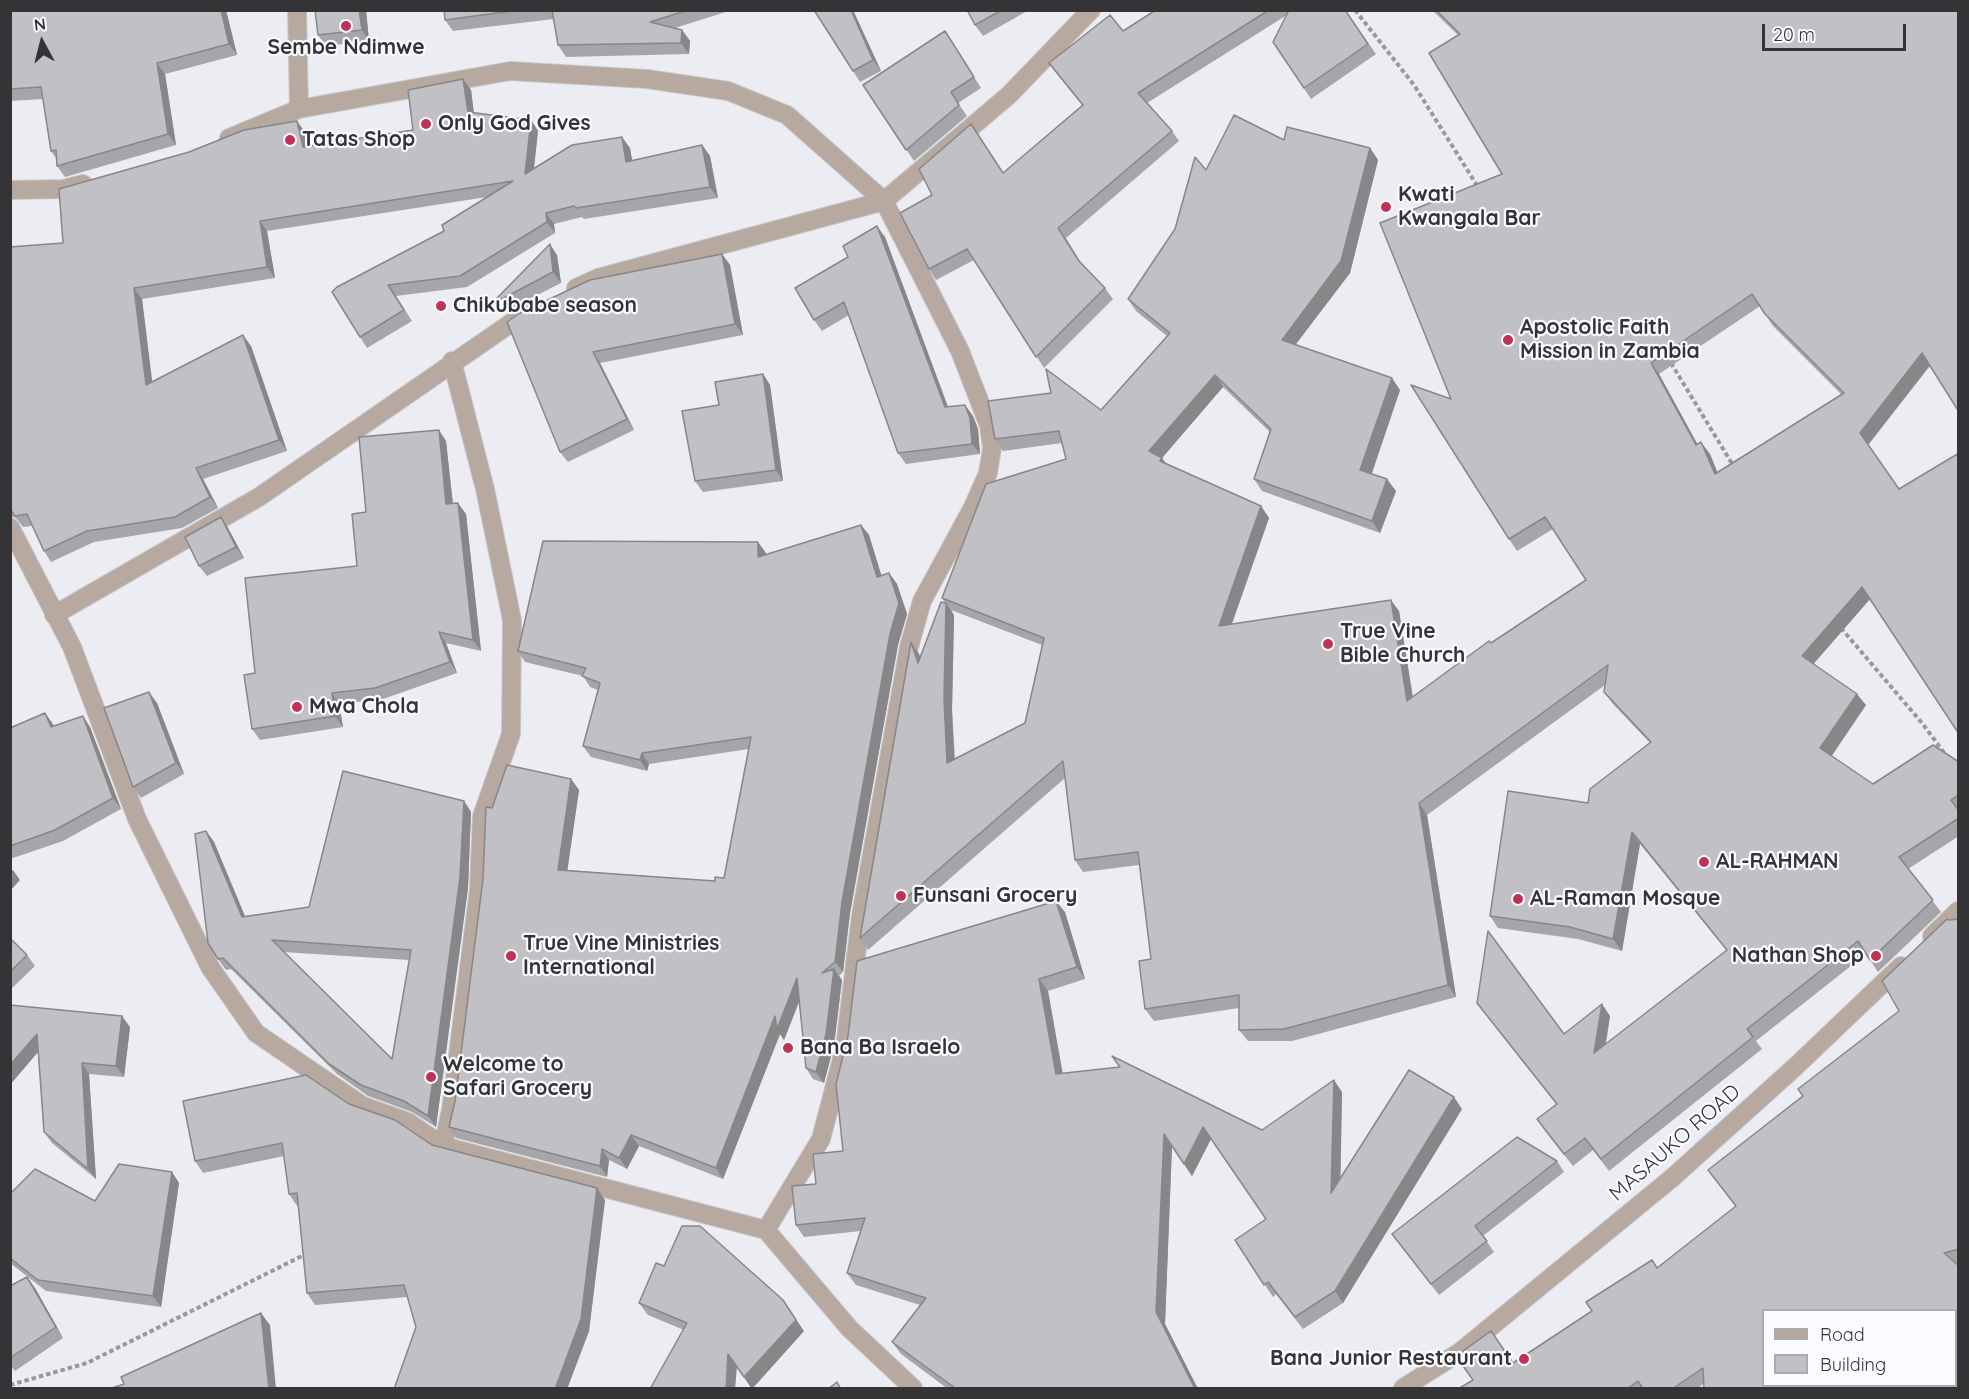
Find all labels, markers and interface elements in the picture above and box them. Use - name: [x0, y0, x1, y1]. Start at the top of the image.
- north arrow: [12, 12, 72, 72]
- scale bar: [1765, 12, 1909, 50]
- text: N: [33, 13, 47, 35]
- marker: Sembe Ndimwe: [339, 19, 353, 33]
- text: 20 m: [1773, 23, 1815, 46]
- place label: Sembe Ndimwe: [267, 35, 425, 61]
- place label: Only God Gives: [438, 111, 591, 137]
- marker: Only God Gives: [419, 117, 433, 131]
- place label: Tatas Shop: [302, 127, 415, 153]
- marker: Tatas Shop: [283, 133, 297, 147]
- place label: Kwati Kwangala Bar: [1398, 182, 1541, 232]
- marker: Kwati Kwangala Bar: [1379, 200, 1393, 214]
- place label: Chikubabe season: [453, 293, 637, 319]
- marker: Chikubabe season: [434, 299, 448, 313]
- place label: Apostolic Faith Mission in Zambia: [1520, 315, 1700, 365]
- marker: Apostolic Faith Mission in Zambia: [1501, 333, 1515, 347]
- place label: True Vine Bible Church: [1340, 619, 1465, 669]
- marker: True Vine Bible Church: [1321, 637, 1335, 651]
- place label: Mwa Chola: [309, 694, 419, 720]
- marker: Mwa Chola: [290, 700, 304, 714]
- place label: AL-RAHMAN: [1716, 849, 1839, 875]
- marker: AL-RAHMAN: [1697, 855, 1711, 869]
- place label: Funsani Grocery: [913, 883, 1077, 909]
- place label: AL-Raman Mosque: [1530, 886, 1721, 912]
- marker: Funsani Grocery: [894, 889, 908, 903]
- marker: AL-Raman Mosque: [1511, 892, 1525, 906]
- place label: True Vine Ministries International: [523, 931, 719, 981]
- place label: Nathan Shop: [1732, 943, 1864, 969]
- marker: True Vine Ministries International: [504, 949, 518, 963]
- marker: Nathan Shop: [1869, 949, 1883, 963]
- place label: Bana Ba Israelo: [800, 1035, 960, 1061]
- marker: Bana Ba Israelo: [781, 1041, 795, 1055]
- place label: Welcome to Safari Grocery: [443, 1052, 592, 1102]
- marker: Welcome to Safari Grocery: [424, 1070, 438, 1084]
- street label: MASAUKO ROAD: [1604, 1079, 1746, 1207]
- legend: [1762, 1309, 1957, 1387]
- text: Road: [1820, 1323, 1865, 1346]
- place label: Bana Junior Restaurant: [1270, 1346, 1512, 1372]
- marker: Bana Junior Restaurant: [1517, 1352, 1531, 1366]
- text: Building: [1820, 1353, 1886, 1376]

